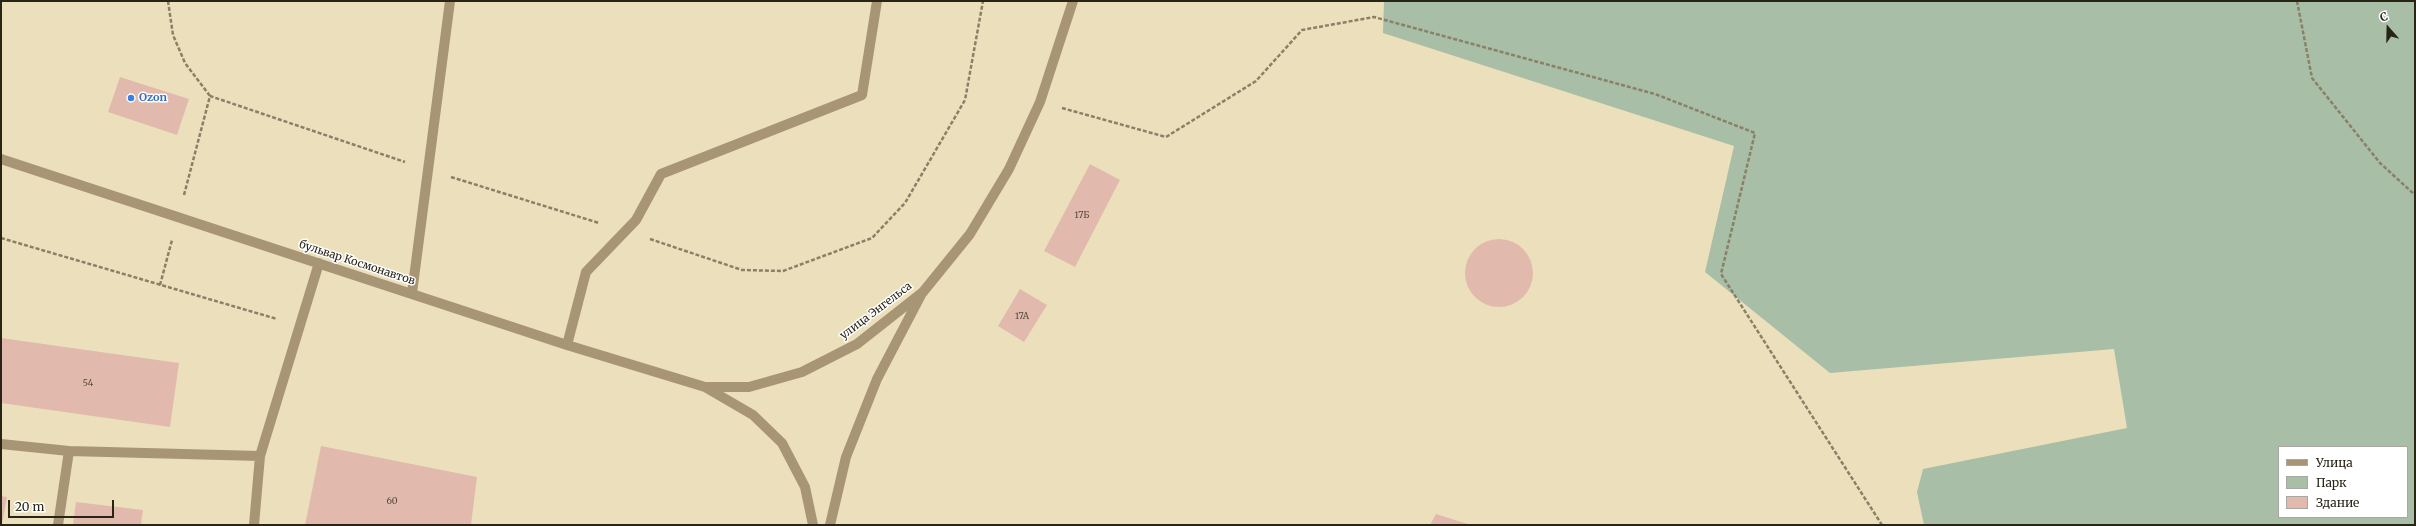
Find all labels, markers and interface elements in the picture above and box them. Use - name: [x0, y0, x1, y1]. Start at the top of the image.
- north arrow: [2368, 8, 2408, 48]
- text: С: [2378, 9, 2390, 25]
- place label: Ozon: [139, 91, 167, 105]
- marker: Ozon: [126, 93, 136, 103]
- house number: 17Б: [1075, 210, 1089, 220]
- street label: бульвар Космонавтов: [297, 238, 417, 288]
- street label: улица Энгельса: [837, 280, 915, 342]
- house number: 17А: [1015, 311, 1029, 321]
- house number: 54: [83, 378, 93, 388]
- legend: [2278, 446, 2408, 518]
- text: Улица: [2316, 455, 2353, 470]
- text: Парк: [2316, 475, 2347, 490]
- scale bar: [10, 492, 116, 518]
- text: Здание: [2316, 495, 2359, 510]
- house number: 60: [386, 496, 398, 506]
- text: 20 m: [15, 499, 44, 514]

